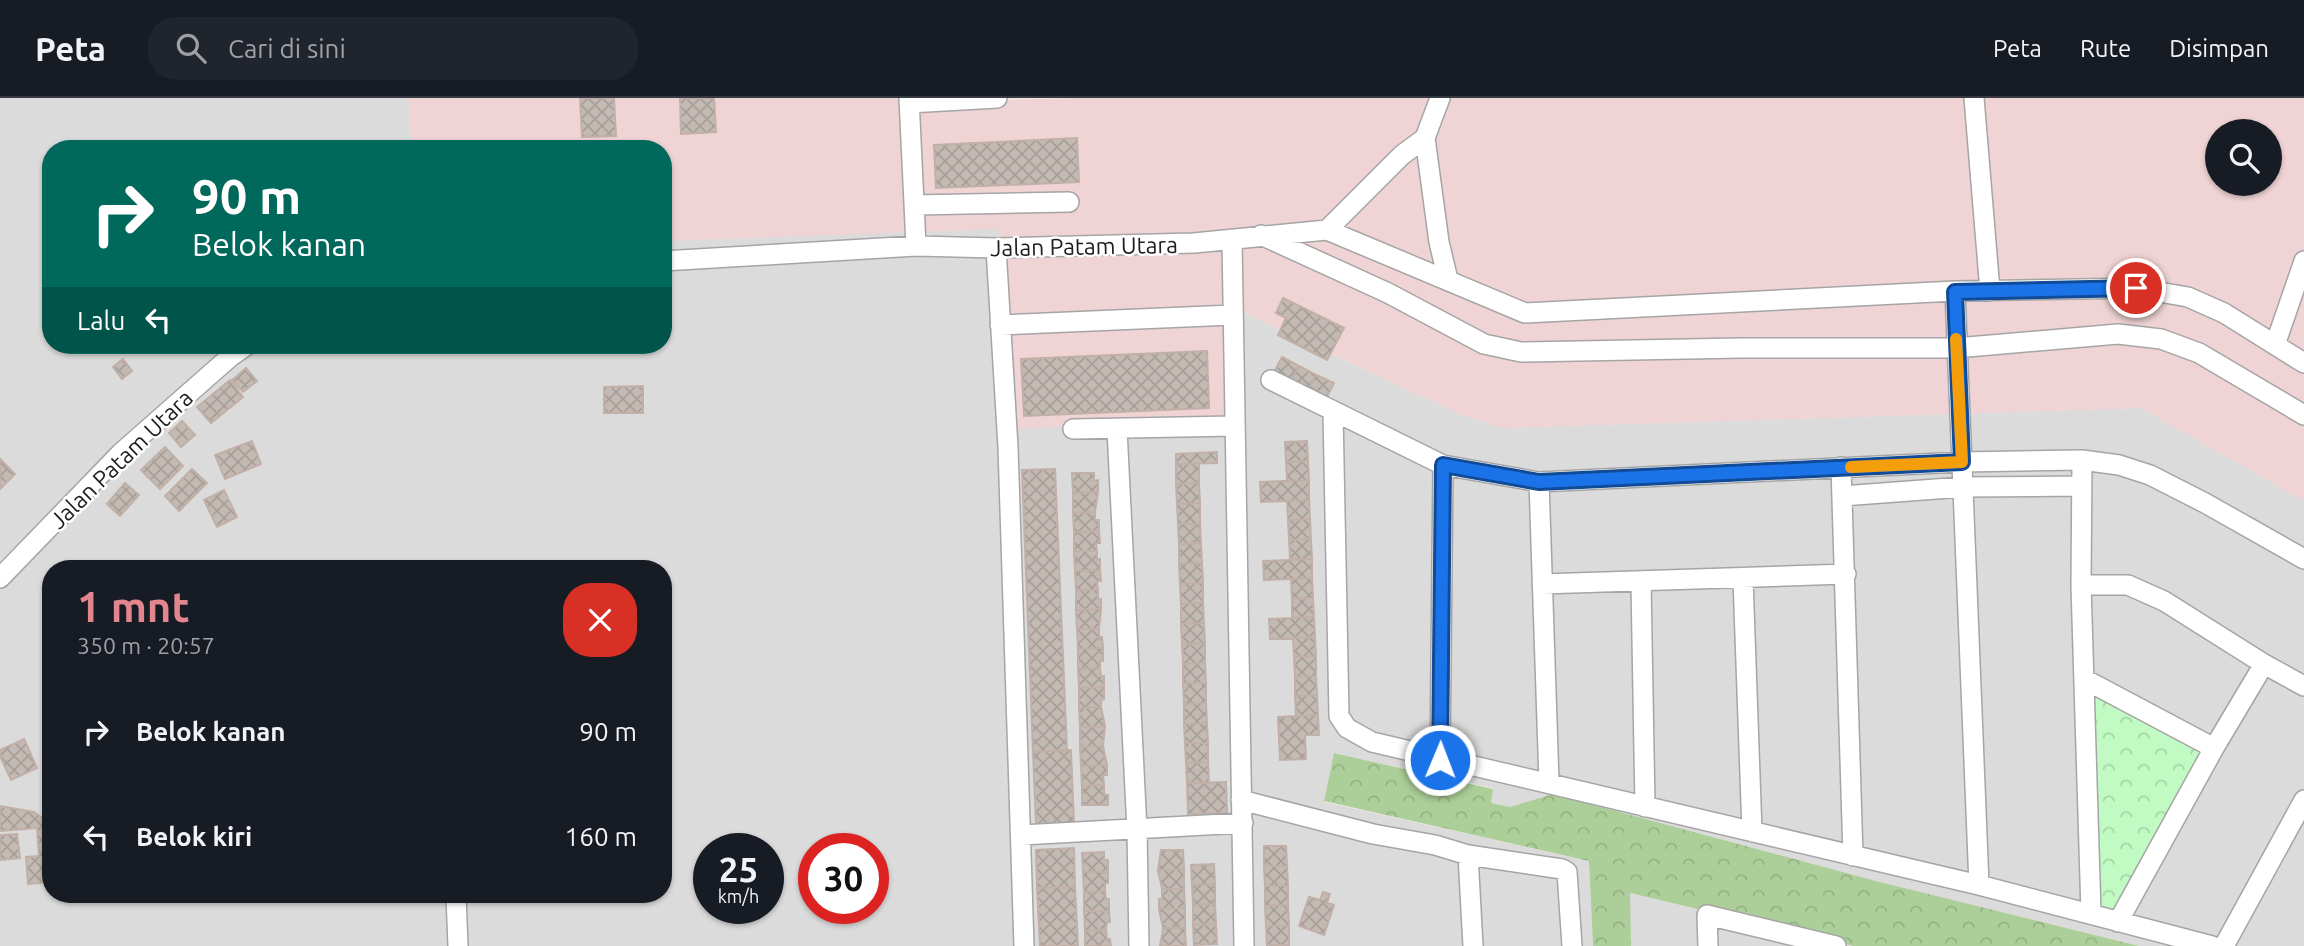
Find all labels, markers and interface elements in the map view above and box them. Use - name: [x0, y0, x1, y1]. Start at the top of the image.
- search box: [148, 17, 638, 80]
- icon: search: [172, 29, 210, 67]
- text: Peta: [35, 30, 106, 67]
- text: Cari di sini: [228, 34, 346, 63]
- text: Peta: [1993, 35, 2042, 62]
- text: Rute: [2080, 35, 2131, 62]
- text: Disimpan: [2169, 35, 2269, 62]
- map controls: [2205, 119, 2282, 196]
- button: search: [2205, 119, 2282, 196]
- icon: right: [77, 168, 168, 259]
- text: 90 m: [192, 168, 301, 223]
- text: Belok kanan: [192, 226, 366, 262]
- street label: Jalan Patam Utara: [990, 232, 1178, 260]
- pin: [2106, 258, 2166, 318]
- icon: arrive: [2117, 269, 2155, 307]
- icon: left: [139, 301, 177, 339]
- text: Lalu: [77, 306, 125, 335]
- street label: Jalan Patam Utara: [45, 385, 197, 533]
- text: 1 mnt: [77, 583, 190, 630]
- button: close: [563, 583, 637, 657]
- text: 350 m · 20:57: [77, 633, 215, 658]
- icon: right: [77, 713, 115, 751]
- text: Belok kanan: [136, 717, 286, 746]
- text: 90 m: [579, 717, 637, 746]
- position arrow: [1403, 723, 1477, 797]
- icon: left: [77, 818, 115, 856]
- text: Belok kiri: [136, 822, 252, 851]
- text: 160 m: [565, 822, 637, 851]
- speed limit sign: 30: [798, 833, 889, 924]
- text: 25: [719, 849, 758, 889]
- text: km/h: [718, 886, 759, 906]

